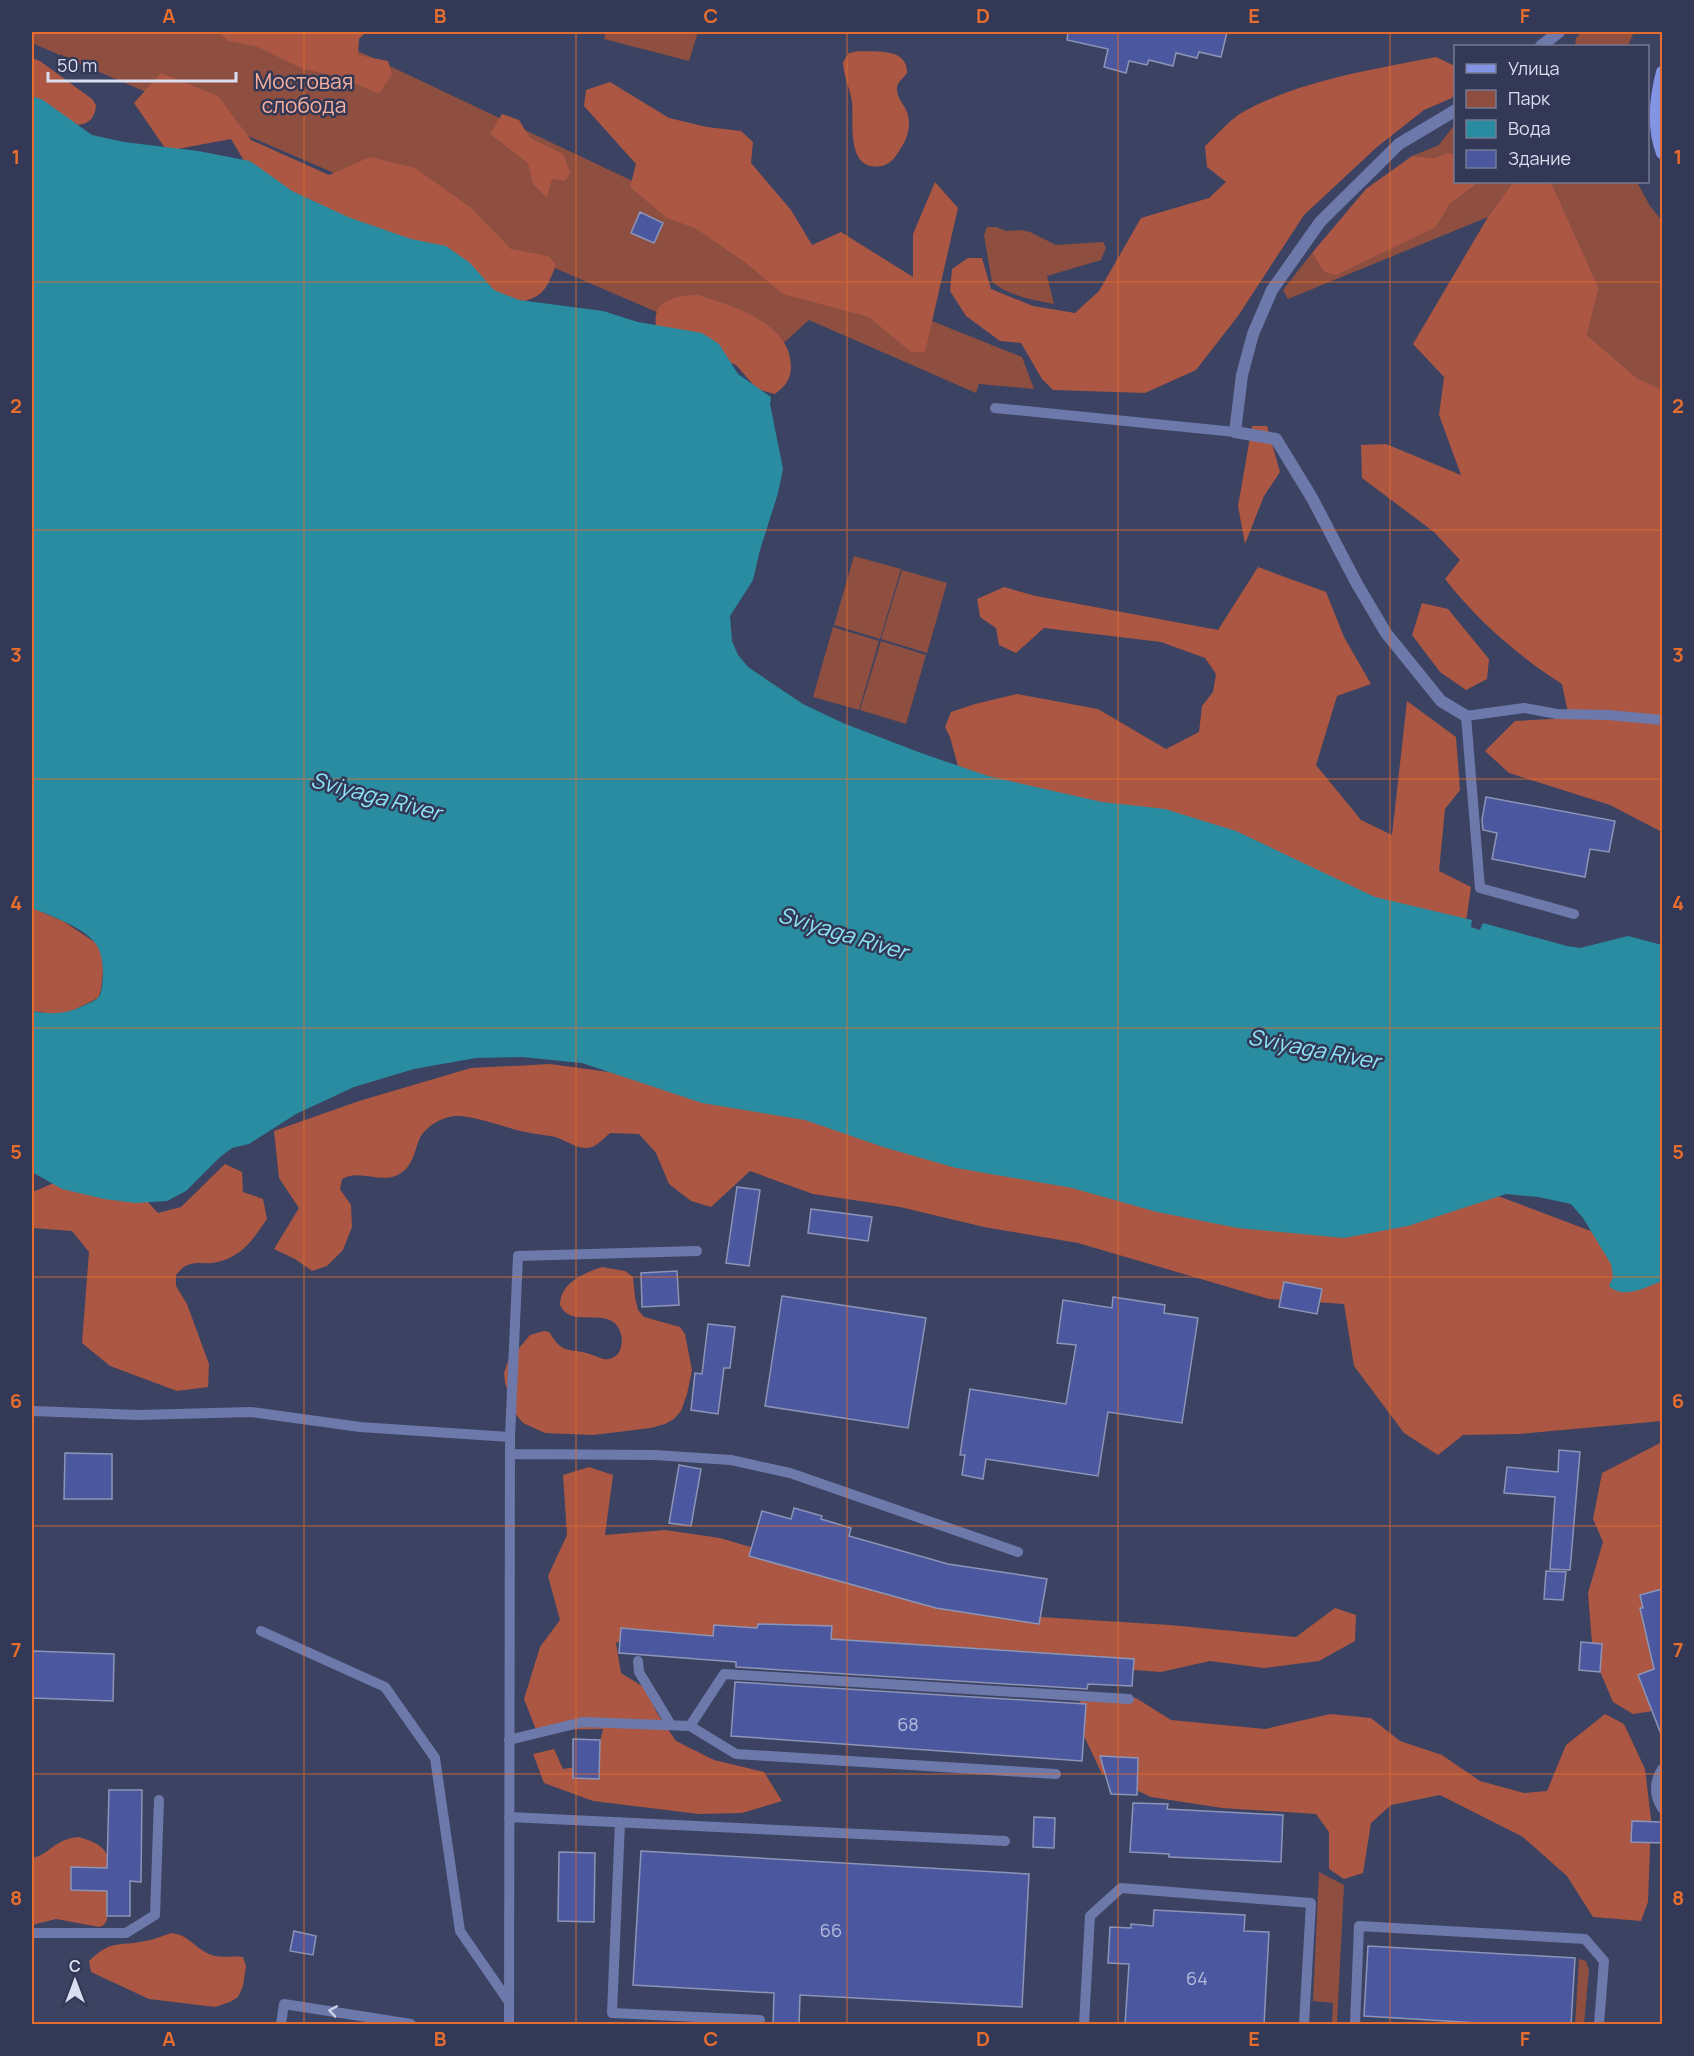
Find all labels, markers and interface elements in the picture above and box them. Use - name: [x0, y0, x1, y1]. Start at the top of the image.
- text: A: [162, 2, 176, 29]
- text: B: [434, 2, 447, 29]
- text: C: [704, 2, 718, 29]
- text: D: [976, 2, 990, 29]
- text: E: [1248, 2, 1260, 29]
- text: F: [1520, 2, 1531, 29]
- scale bar: [48, 45, 236, 83]
- legend: [1454, 45, 1649, 183]
- text: 50 m: [57, 53, 97, 77]
- text: Улица: [1508, 56, 1560, 80]
- park label: Мостовая слобода: [255, 67, 353, 119]
- text: Парк: [1508, 86, 1551, 110]
- text: Вода: [1508, 116, 1550, 140]
- text: 1: [12, 143, 20, 170]
- text: 1: [1674, 143, 1682, 170]
- text: Здание: [1508, 146, 1571, 170]
- text: 2: [10, 392, 22, 419]
- text: 2: [1672, 392, 1684, 419]
- text: 3: [10, 641, 22, 668]
- text: 3: [1672, 641, 1684, 668]
- water label: Sviyaga River: [308, 764, 447, 829]
- text: 4: [10, 889, 22, 916]
- text: 4: [1672, 889, 1684, 916]
- water label: Sviyaga River: [775, 899, 914, 968]
- water label: Sviyaga River: [1246, 1022, 1385, 1077]
- text: 5: [10, 1138, 22, 1165]
- text: 5: [1672, 1138, 1684, 1165]
- text: 6: [10, 1387, 22, 1414]
- text: 6: [1672, 1387, 1684, 1414]
- text: 7: [11, 1636, 21, 1663]
- text: 7: [1673, 1636, 1683, 1663]
- house number: 68: [897, 1712, 919, 1736]
- text: 8: [10, 1884, 22, 1911]
- text: 8: [1672, 1884, 1684, 1911]
- house number: 66: [820, 1918, 842, 1942]
- north arrow: [45, 1951, 105, 2011]
- text: С: [69, 1955, 81, 1977]
- house number: 64: [1186, 1966, 1208, 1990]
- one-way arrow: [328, 2006, 338, 2018]
- text: A: [162, 2025, 176, 2052]
- text: B: [434, 2025, 447, 2052]
- text: C: [704, 2025, 718, 2052]
- text: D: [976, 2025, 990, 2052]
- text: E: [1248, 2025, 1260, 2052]
- text: F: [1520, 2025, 1531, 2052]

